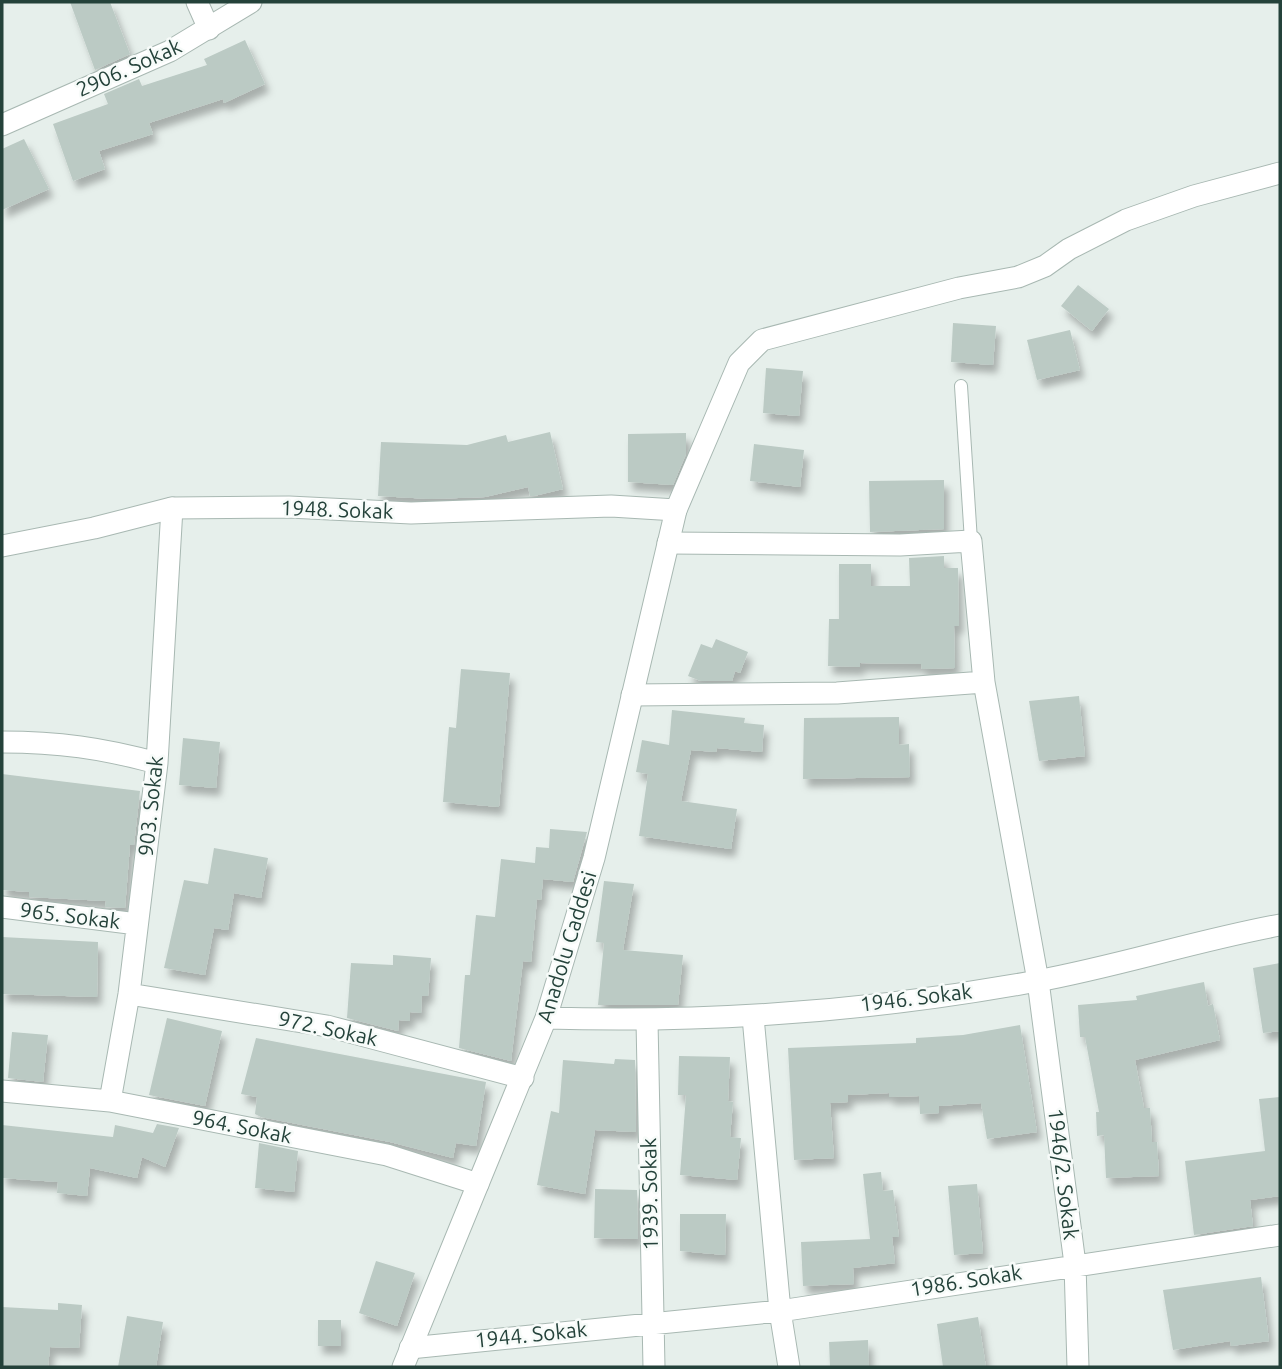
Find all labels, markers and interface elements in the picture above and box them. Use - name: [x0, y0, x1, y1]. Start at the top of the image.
- street label: 2906. Sokak: [72, 33, 185, 101]
- street label: 1948. Sokak: [280, 495, 394, 523]
- street label: 903. Sokak: [133, 754, 167, 857]
- street label: Anadolu Caddesi: [532, 868, 601, 1025]
- street label: 965. Sokak: [19, 897, 122, 933]
- street label: 1946. Sokak: [859, 978, 974, 1016]
- street label: 972. Sokak: [276, 1006, 380, 1050]
- street label: 964. Sokak: [190, 1105, 294, 1147]
- street label: 1946/2. Sokak: [1044, 1107, 1084, 1241]
- street label: 1939. Sokak: [636, 1137, 662, 1251]
- street label: 1986. Sokak: [908, 1259, 1024, 1301]
- street label: 1944. Sokak: [474, 1316, 589, 1352]

